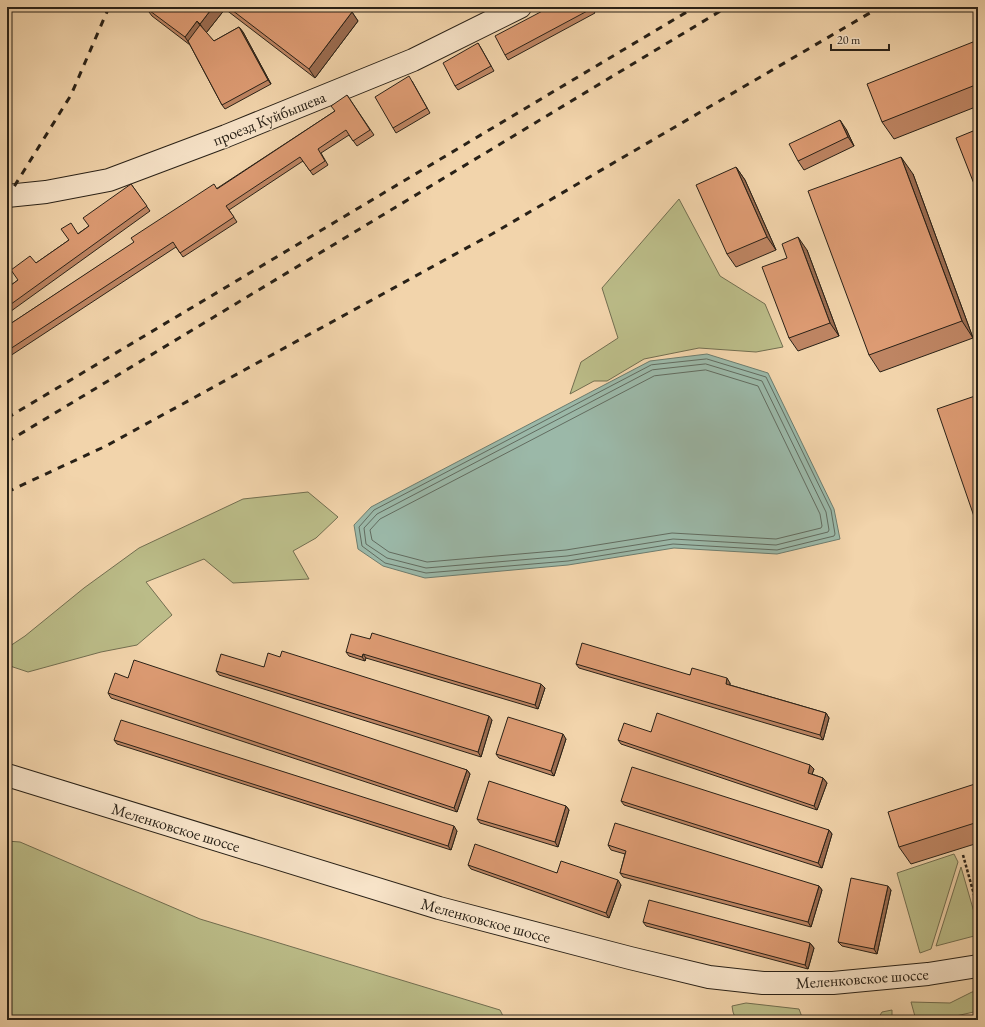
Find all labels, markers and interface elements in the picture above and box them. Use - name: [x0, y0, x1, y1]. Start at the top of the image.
- scale bar: [831, 26, 889, 52]
- text: 20 m: [837, 32, 861, 48]
- street label: проезд Куйбышева: [210, 86, 329, 151]
- street label: Меленковское шоссе: [109, 798, 243, 857]
- street label: Меленковское шоссе: [419, 893, 553, 948]
- street label: Меленковское шоссе: [795, 963, 929, 994]

